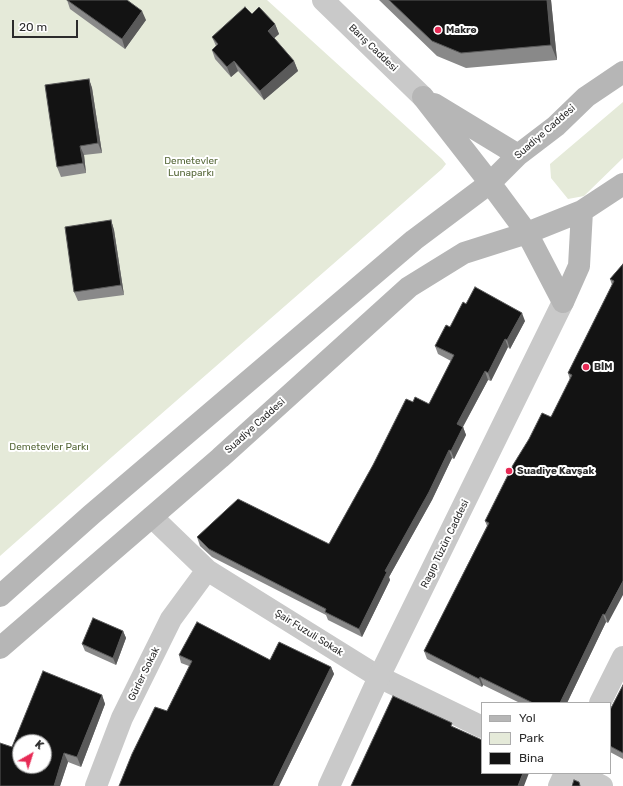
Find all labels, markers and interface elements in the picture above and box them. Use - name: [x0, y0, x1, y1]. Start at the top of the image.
- scale bar: [14, 12, 80, 38]
- text: 20 m: [19, 20, 47, 34]
- street label: Barış Caddesi: [346, 22, 400, 74]
- place label: Makro: [446, 24, 477, 36]
- marker: Makro: [433, 25, 443, 35]
- street label: Suadiye Caddesi: [512, 102, 578, 162]
- park label: Demetevler Lunaparkı: [164, 155, 218, 178]
- place label: BİM: [594, 361, 613, 373]
- marker: BİM: [581, 362, 591, 372]
- street label: Suadiye Caddesi: [222, 396, 288, 456]
- park label: Demetevler Parkı: [9, 441, 89, 453]
- place label: Suadiye Kavşak: [517, 465, 594, 477]
- marker: Suadiye Kavşak: [504, 466, 514, 476]
- street label: Ragıp Tüzün Caddesi: [418, 498, 472, 590]
- street label: Şair Fuzuli Sokak: [273, 607, 345, 659]
- street label: Gürler Sokak: [126, 645, 162, 703]
- legend: [481, 702, 611, 774]
- text: Yol: [519, 711, 536, 725]
- text: Park: [519, 731, 544, 745]
- north arrow: [12, 734, 52, 774]
- text: K: [32, 738, 46, 752]
- text: Bina: [519, 751, 544, 765]

